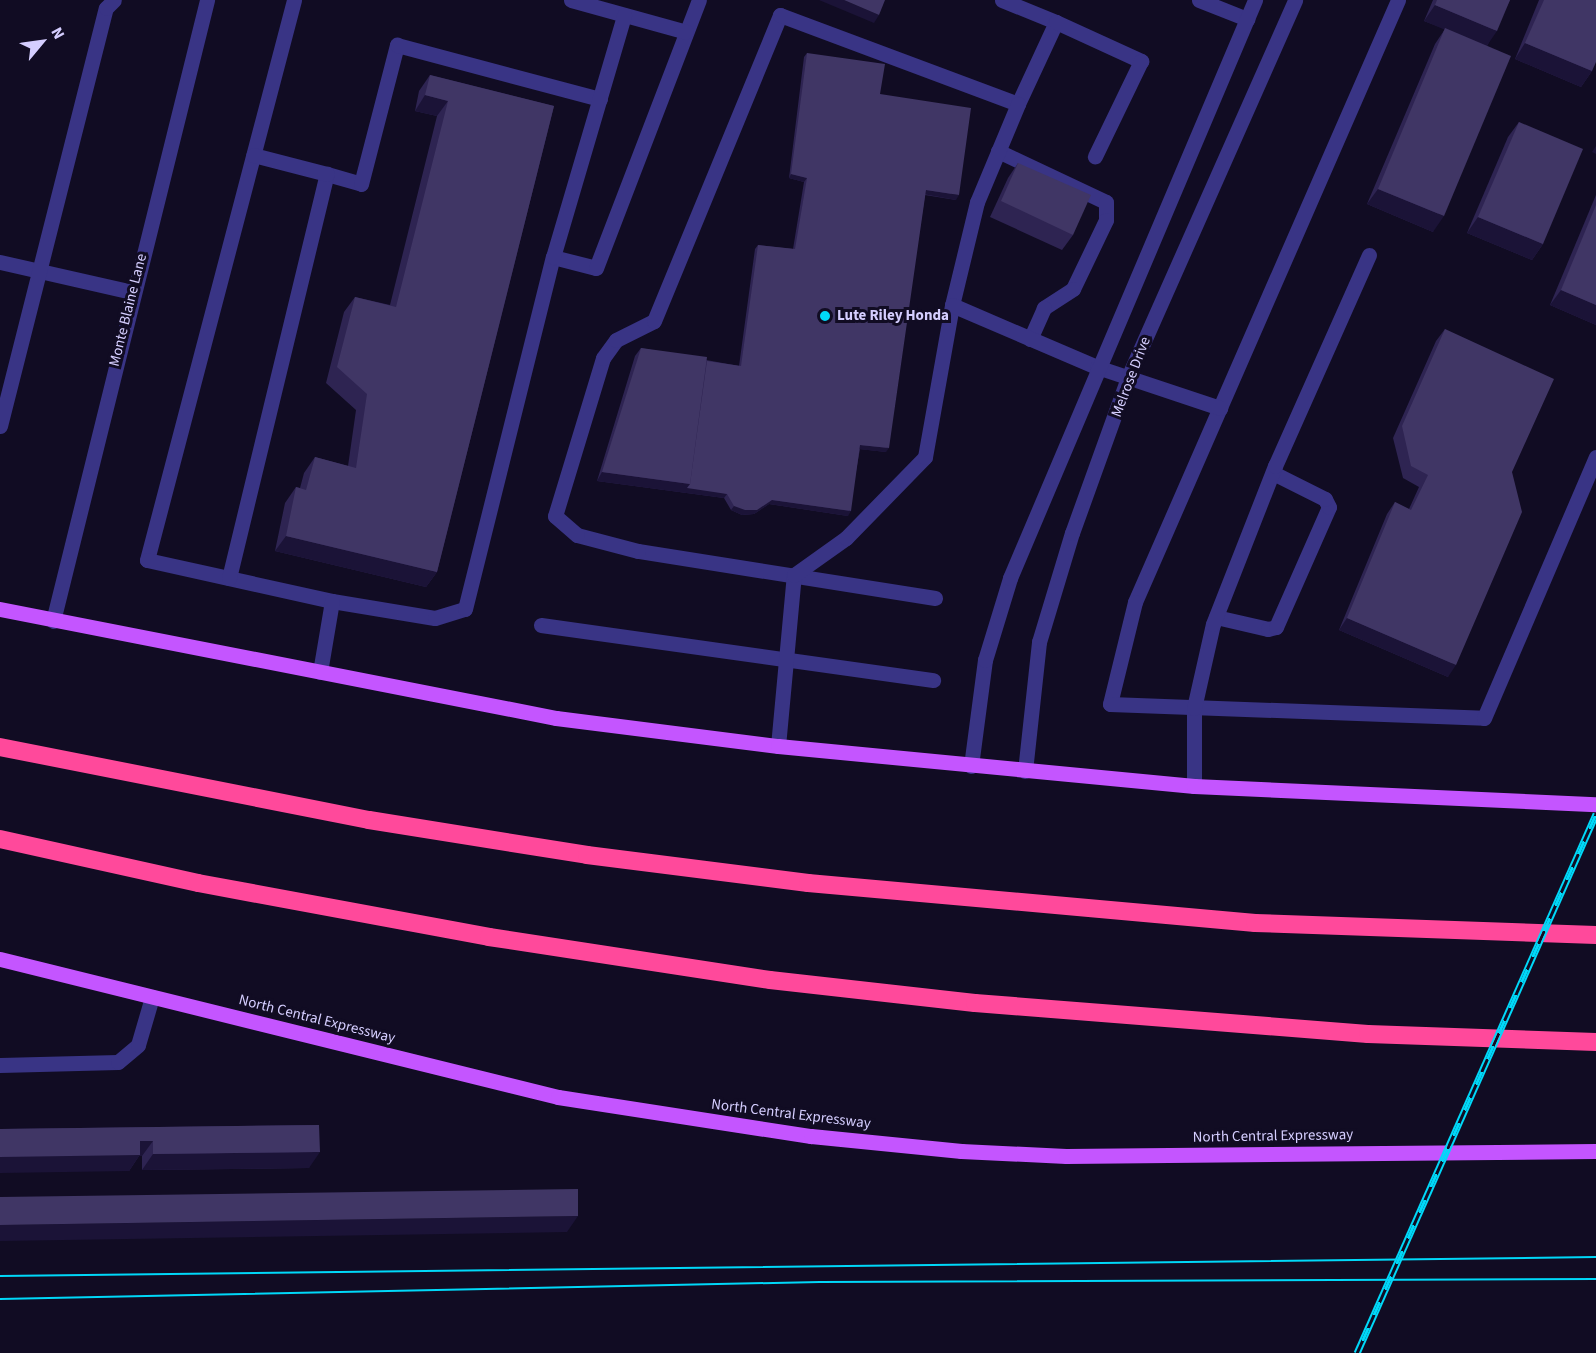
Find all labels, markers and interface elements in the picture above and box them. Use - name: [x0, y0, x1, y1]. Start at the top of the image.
- north arrow: [12, 12, 72, 72]
- text: N: [46, 23, 70, 43]
- street label: Monte Blaine Lane: [105, 252, 151, 368]
- place label: Lute Riley Honda: [837, 307, 949, 325]
- marker: Lute Riley Honda: [818, 309, 832, 323]
- street label: Melrose Drive: [1107, 334, 1155, 420]
- street label: North Central Expressway: [237, 991, 397, 1047]
- street label: North Central Expressway: [710, 1095, 872, 1133]
- street label: North Central Expressway: [1193, 1126, 1353, 1146]

